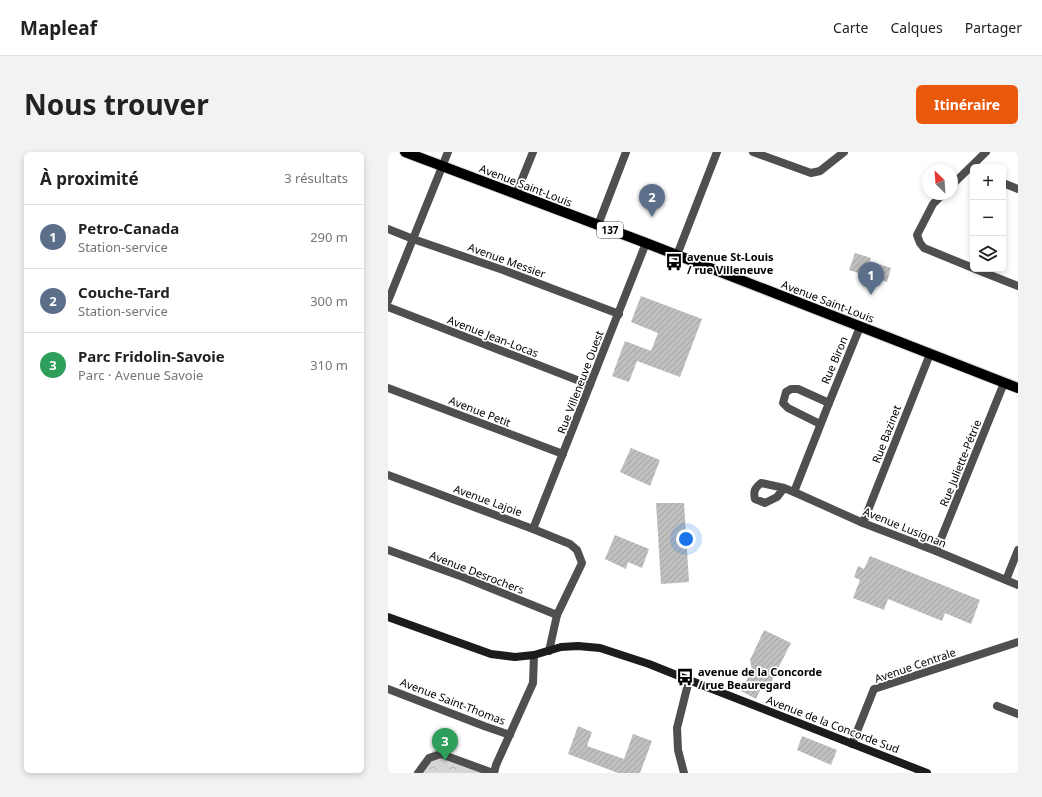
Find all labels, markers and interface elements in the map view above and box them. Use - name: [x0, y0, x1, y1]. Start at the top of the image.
- text: Mapleaf: [20, 15, 97, 41]
- text: Carte: [833, 18, 869, 37]
- text: Calques: [891, 18, 943, 37]
- text: Partager: [965, 18, 1022, 37]
- text: Nous trouver: [24, 85, 209, 123]
- button: Itinéraire: [916, 85, 1018, 124]
- street label: Avenue Saint-Louis: [477, 160, 575, 210]
- north arrow: [922, 164, 958, 200]
- map controls: [970, 164, 1006, 272]
- button: +: [970, 164, 1006, 200]
- text: À proximité: [40, 167, 139, 190]
- text: 3 résultats: [284, 169, 348, 187]
- pin: 2: [639, 184, 665, 217]
- button: −: [970, 200, 1006, 236]
- text: Petro-Canada: [78, 218, 179, 238]
- road number: 137: [597, 222, 623, 238]
- text: 1: [49, 228, 57, 246]
- text: 290 m: [310, 228, 348, 246]
- button: layers: [970, 236, 1006, 272]
- text: Station-service: [78, 238, 168, 256]
- street label: Avenue Messier: [466, 239, 548, 281]
- place label: avenue St-Louis / rue Villeneuve: [687, 249, 774, 277]
- bus stop icon: avenue St-Louis / rue Villeneuve: [664, 252, 684, 272]
- pin: 1: [858, 262, 884, 295]
- street label: Avenue Saint-Louis: [779, 276, 877, 326]
- text: Couche-Tard: [78, 282, 170, 302]
- text: 2: [49, 292, 57, 310]
- text: 300 m: [310, 292, 348, 310]
- text: Station-service: [78, 302, 168, 320]
- street label: Avenue Jean-Locas: [445, 312, 541, 360]
- street label: Rue Villeneuve Ouest: [553, 328, 607, 436]
- street label: Rue Biron: [817, 334, 851, 386]
- text: Parc Fridolin-Savoie: [78, 346, 225, 366]
- text: 3: [49, 356, 57, 374]
- text: 310 m: [310, 356, 348, 374]
- text: Parc · Avenue Savoie: [78, 366, 203, 384]
- street label: Avenue Petit: [447, 392, 513, 430]
- street label: Rue Bazinet: [868, 403, 904, 465]
- street label: Rue Juliette-Pétrie: [936, 417, 984, 509]
- street label: Avenue Lajoie: [452, 481, 524, 519]
- street label: Avenue Lusignan: [861, 503, 949, 551]
- your location: [676, 529, 696, 549]
- street label: Avenue Desrochers: [428, 547, 526, 597]
- street label: Avenue Centrale: [872, 644, 958, 686]
- place label: avenue de la Concorde / rue Beauregard: [698, 664, 823, 692]
- bus stop icon: avenue de la Concorde / rue Beauregard: [675, 667, 695, 687]
- street label: Avenue Saint-Thomas: [398, 674, 508, 728]
- street label: Avenue de la Concorde Sud: [764, 692, 902, 756]
- pin: 3: [432, 728, 458, 761]

